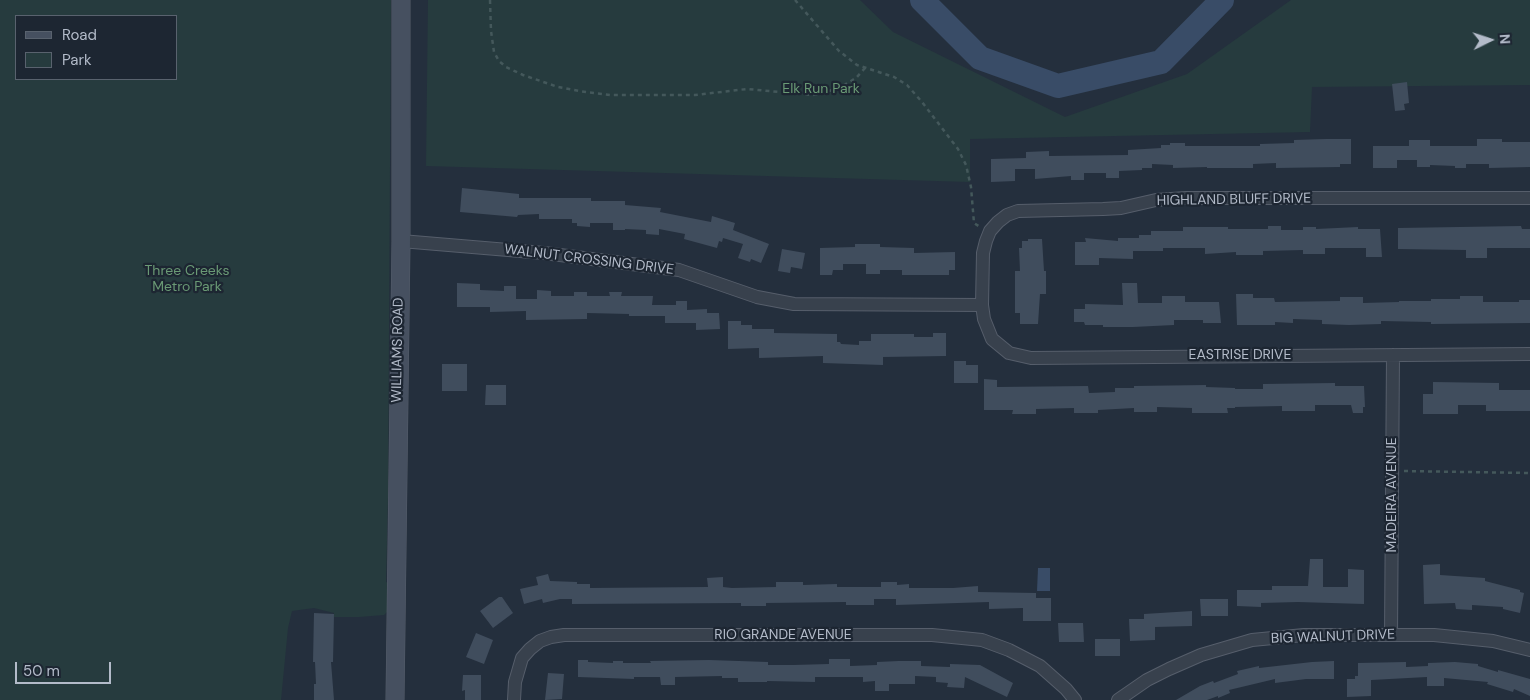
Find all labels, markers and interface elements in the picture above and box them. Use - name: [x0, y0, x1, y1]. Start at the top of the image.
- legend: [15, 15, 178, 80]
- north arrow: [1465, 15, 1515, 65]
- text: Road: [62, 25, 97, 45]
- text: N: [1496, 33, 1514, 45]
- text: Park: [62, 50, 92, 70]
- park label: Elk Run Park: [782, 81, 860, 97]
- street label: HIGHLAND BLUFF DRIVE: [1157, 190, 1311, 210]
- street label: WALNUT CROSSING DRIVE: [503, 241, 675, 279]
- park label: Three Creeks Metro Park: [145, 263, 229, 296]
- street label: WILLIAMS ROAD: [389, 297, 407, 403]
- street label: EASTRISE DRIVE: [1189, 347, 1291, 363]
- street label: MADEIRA AVENUE: [1384, 437, 1400, 553]
- street label: BIG WALNUT DRIVE: [1271, 626, 1395, 648]
- street label: RIO GRANDE AVENUE: [714, 627, 852, 643]
- scale bar: [18, 652, 114, 684]
- text: 50 m: [23, 661, 60, 681]

